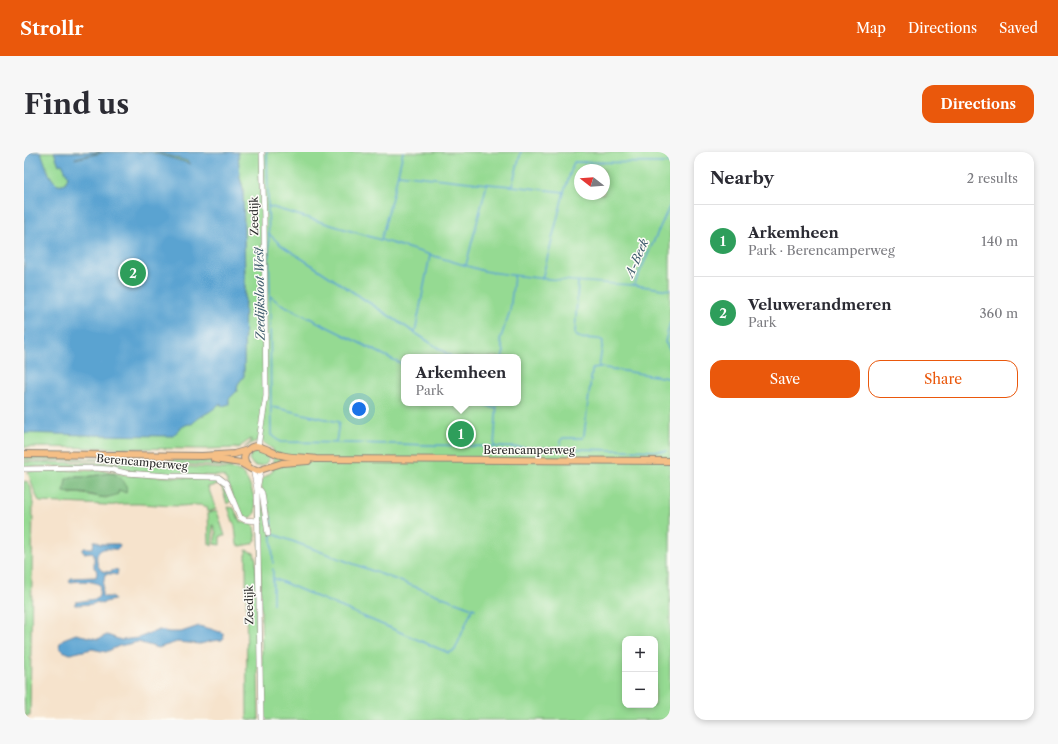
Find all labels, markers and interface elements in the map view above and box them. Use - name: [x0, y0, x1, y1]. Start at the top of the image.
- text: Strollr: [20, 17, 84, 40]
- text: Map: [856, 19, 886, 37]
- text: Directions: [908, 19, 977, 37]
- text: Saved: [999, 19, 1038, 37]
- button: Directions: [922, 85, 1034, 123]
- text: Find us: [24, 87, 129, 121]
- north arrow: [574, 164, 610, 200]
- text: Nearby: [710, 168, 774, 188]
- text: 2 results: [967, 170, 1018, 186]
- street label: Zeedijk: [247, 196, 261, 236]
- text: Arkemheen: [748, 223, 839, 242]
- text: 1: [720, 233, 726, 249]
- text: 140 m: [981, 233, 1018, 249]
- water label: A-Beek: [621, 236, 652, 281]
- text: Park · Berencamperweg: [748, 242, 895, 258]
- water label: Zeedijksloot West: [251, 246, 268, 342]
- pin: 2: [120, 258, 146, 288]
- text: Veluwerandmeren: [748, 295, 892, 314]
- text: 2: [719, 305, 727, 321]
- text: 360 m: [979, 305, 1018, 321]
- text: Park: [748, 314, 776, 330]
- popup: [401, 354, 521, 406]
- button: Save: [710, 360, 860, 398]
- button: Share: [868, 360, 1018, 398]
- text: Arkemheen: [416, 363, 506, 382]
- text: Park: [416, 382, 444, 398]
- your location: [349, 399, 369, 419]
- pin: 1: [448, 419, 474, 449]
- street label: Berencamperweg: [483, 443, 575, 457]
- street label: Berencamperweg: [96, 451, 188, 473]
- street label: Zeedijk: [242, 585, 256, 625]
- map controls: [622, 636, 658, 708]
- button: +: [622, 636, 658, 672]
- button: −: [622, 672, 658, 708]

